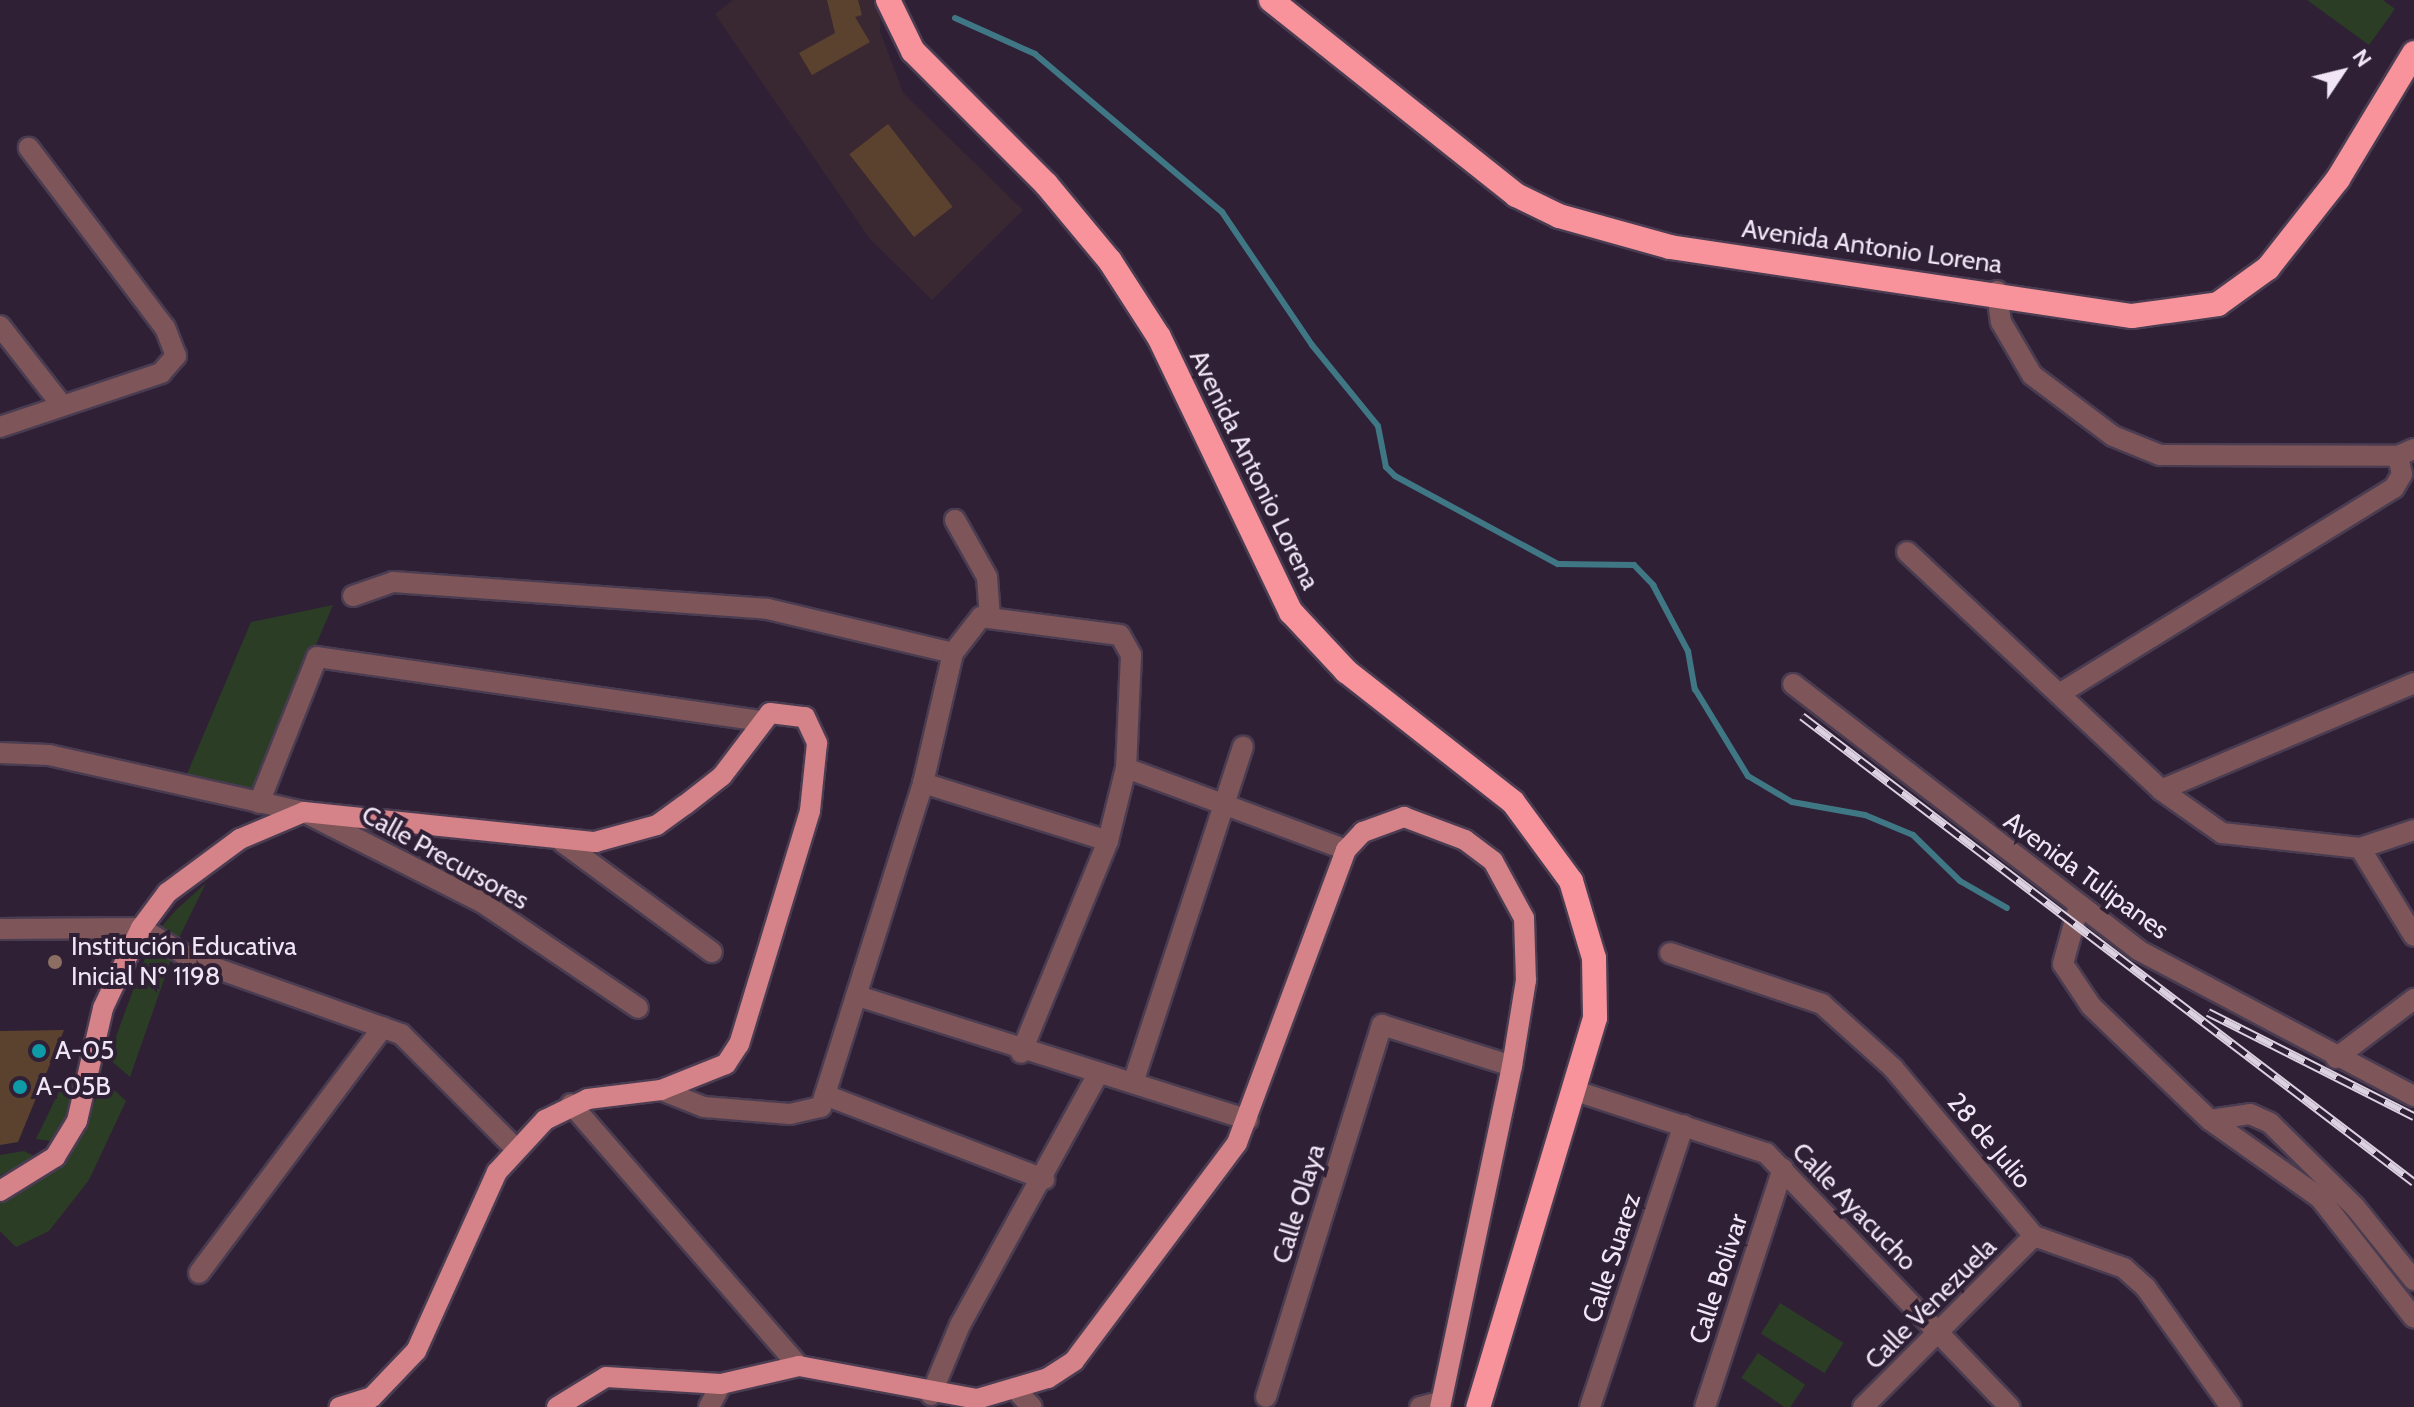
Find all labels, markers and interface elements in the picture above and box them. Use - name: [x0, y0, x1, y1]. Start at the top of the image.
- north arrow: [2302, 32, 2382, 112]
- text: N: [2347, 44, 2378, 72]
- street label: Avenida Antonio Lorena: [1740, 213, 2004, 281]
- street label: Avenida Antonio Lorena: [1182, 345, 1326, 595]
- street label: Calle Precursores: [356, 799, 534, 917]
- street label: Avenida Tulipanes: [1997, 806, 2175, 946]
- place label: Institución Educativa Inicial Nº 1198: [71, 931, 297, 992]
- marker: Institución Educativa Inicial Nº 1198: [46, 953, 64, 971]
- place label: A-05: [55, 1035, 114, 1067]
- marker: A-05: [30, 1042, 48, 1060]
- place label: A-05B: [36, 1071, 111, 1103]
- marker: A-05B: [11, 1078, 29, 1096]
- street label: 28 de Julio: [1940, 1087, 2038, 1195]
- street label: Calle Ayacucho: [1785, 1137, 1923, 1277]
- street label: Calle Olaya: [1266, 1141, 1332, 1267]
- street label: Calle Suarez: [1576, 1189, 1648, 1327]
- street label: Calle Bolivar: [1683, 1210, 1755, 1348]
- street label: Calle Venezuela: [1859, 1232, 2003, 1376]

